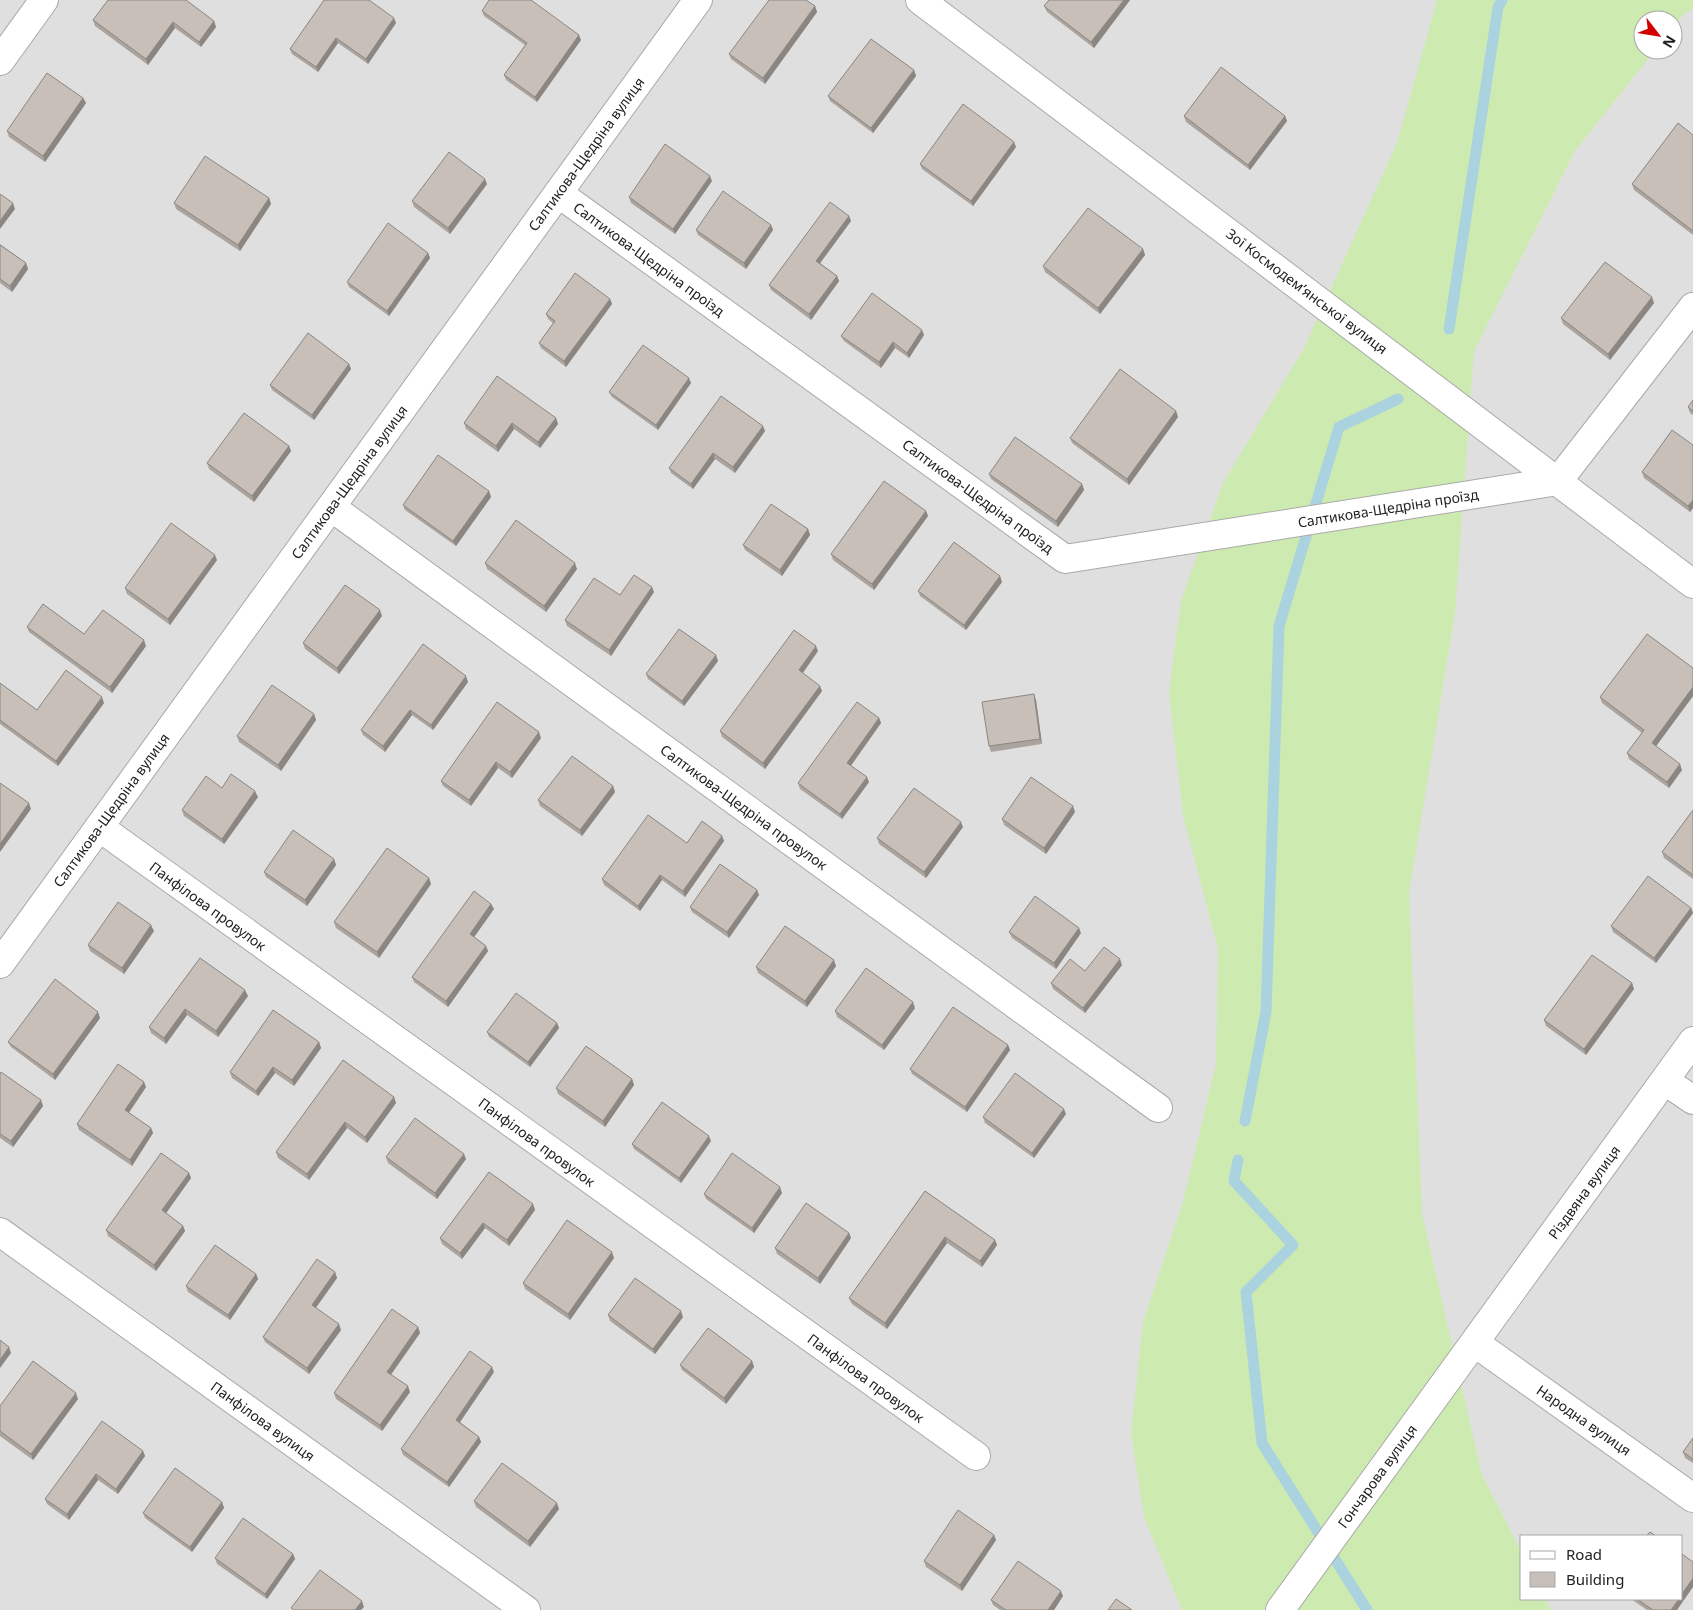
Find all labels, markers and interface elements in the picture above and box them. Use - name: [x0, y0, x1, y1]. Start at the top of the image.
- north arrow: [1633, 10, 1683, 60]
- text: N: [1658, 32, 1681, 52]
- street label: Салтикова-Щедріна вулиця: [524, 73, 648, 235]
- street label: Салтикова-Щедріна проїзд: [570, 198, 729, 321]
- street label: Зої Космодем’янської вулиця: [1222, 224, 1392, 358]
- street label: Салтикова-Щедріна вулиця: [287, 401, 411, 563]
- street label: Салтикова-Щедріна проїзд: [899, 435, 1058, 558]
- street label: Салтикова-Щедріна проїзд: [1296, 484, 1480, 532]
- street label: Салтикова-Щедріна вулиця: [49, 729, 173, 891]
- street label: Салтикова-Щедріна провулок: [657, 740, 832, 874]
- street label: Панфілова провулок: [146, 857, 271, 955]
- street label: Панфілова провулок: [475, 1093, 600, 1191]
- street label: Різдвяна вулиця: [1544, 1141, 1624, 1243]
- street label: Панфілова провулок: [804, 1329, 929, 1427]
- street label: Панфілова вулиця: [207, 1377, 319, 1465]
- street label: Народна вулиця: [1533, 1380, 1635, 1460]
- street label: Гончарова вулиця: [1333, 1420, 1421, 1532]
- legend: [1520, 1535, 1683, 1600]
- text: Road: [1566, 1544, 1602, 1564]
- text: Building: [1566, 1569, 1624, 1589]

